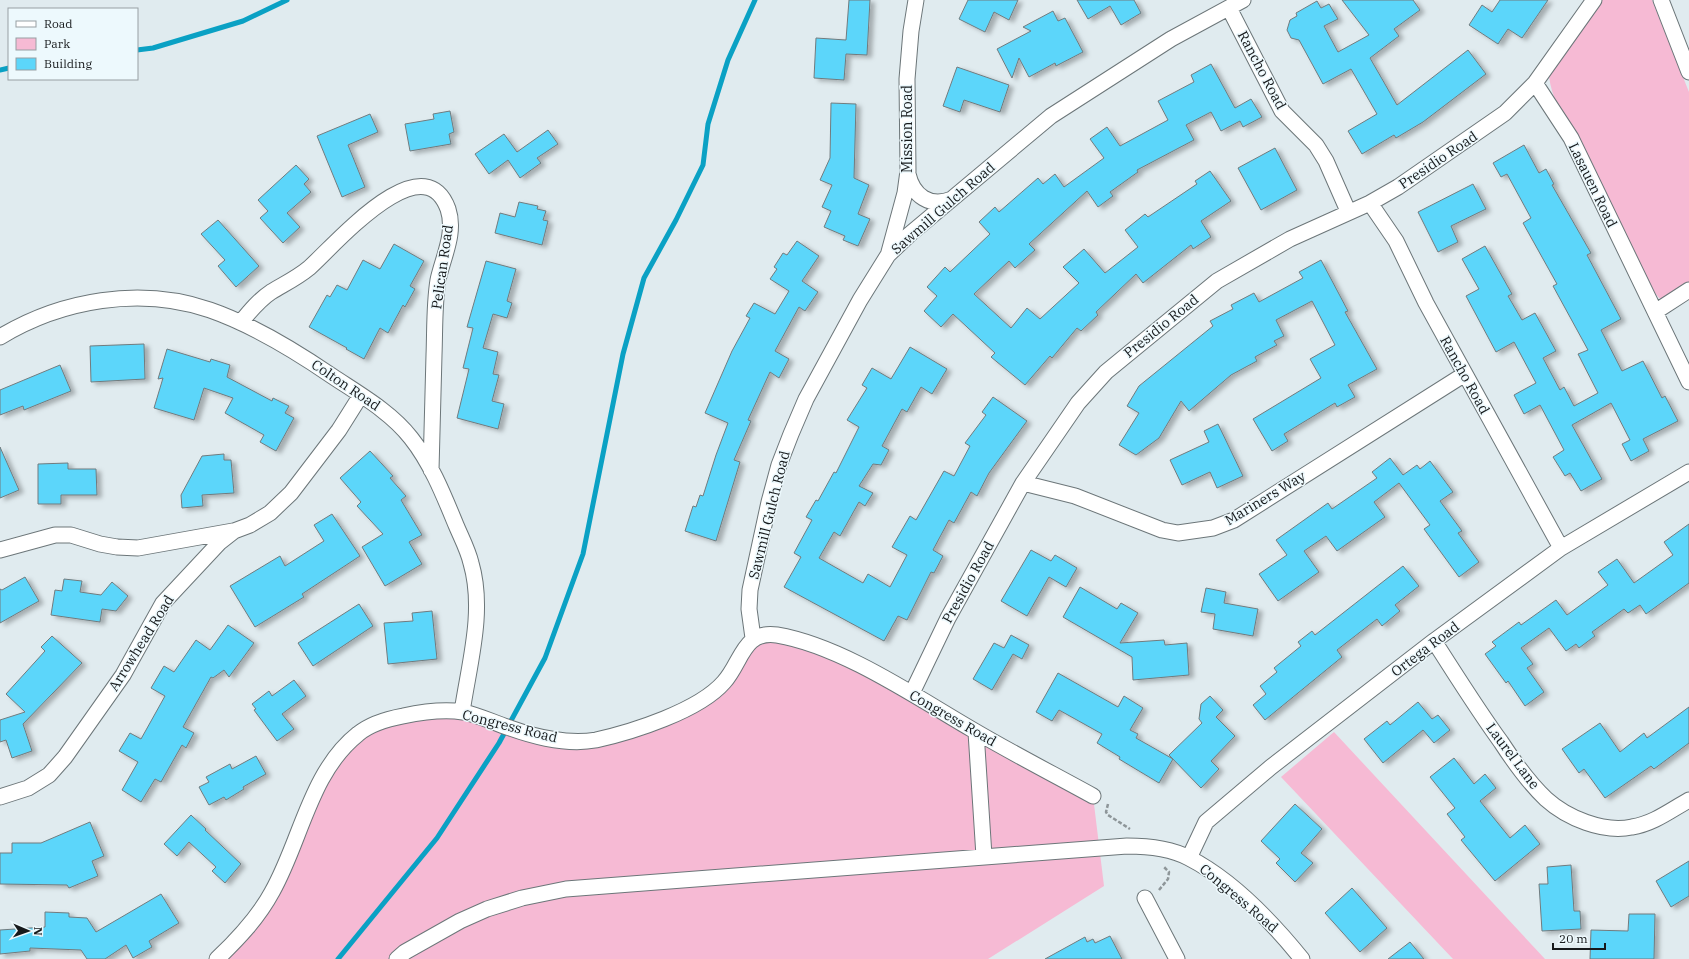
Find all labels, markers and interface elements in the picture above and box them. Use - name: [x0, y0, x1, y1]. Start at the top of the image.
- legend: [8, 8, 138, 80]
- text: Road: [44, 16, 73, 31]
- street label: Rancho Road: [1234, 28, 1290, 113]
- text: Park: [44, 36, 70, 51]
- text: Building: [44, 56, 92, 71]
- street label: Mission Road: [898, 84, 916, 173]
- street label: Presidio Road: [1395, 127, 1481, 193]
- street label: Lasauen Road: [1565, 140, 1621, 231]
- street label: Sawmill Gulch Road: [887, 158, 999, 258]
- street label: Pelican Road: [427, 223, 457, 310]
- street label: Presidio Road: [1120, 290, 1202, 362]
- street label: Rancho Road: [1436, 333, 1494, 418]
- street label: Colton Road: [308, 355, 384, 415]
- street label: Sawmill Gulch Road: [744, 449, 794, 581]
- street label: Mariners Way: [1221, 467, 1309, 529]
- street label: Presidio Road: [938, 537, 998, 626]
- street label: Arrowhead Road: [104, 591, 178, 694]
- street label: Ortega Road: [1387, 617, 1463, 680]
- street label: Congress Road: [906, 686, 1000, 750]
- street label: Congress Road: [461, 705, 560, 747]
- street label: Laurel Lane: [1482, 719, 1544, 793]
- street label: Congress Road: [1196, 860, 1282, 936]
- north arrow: [8, 911, 48, 951]
- scale bar: [1553, 925, 1605, 951]
- text: N: [31, 927, 45, 936]
- text: 20 m: [1559, 931, 1588, 946]

